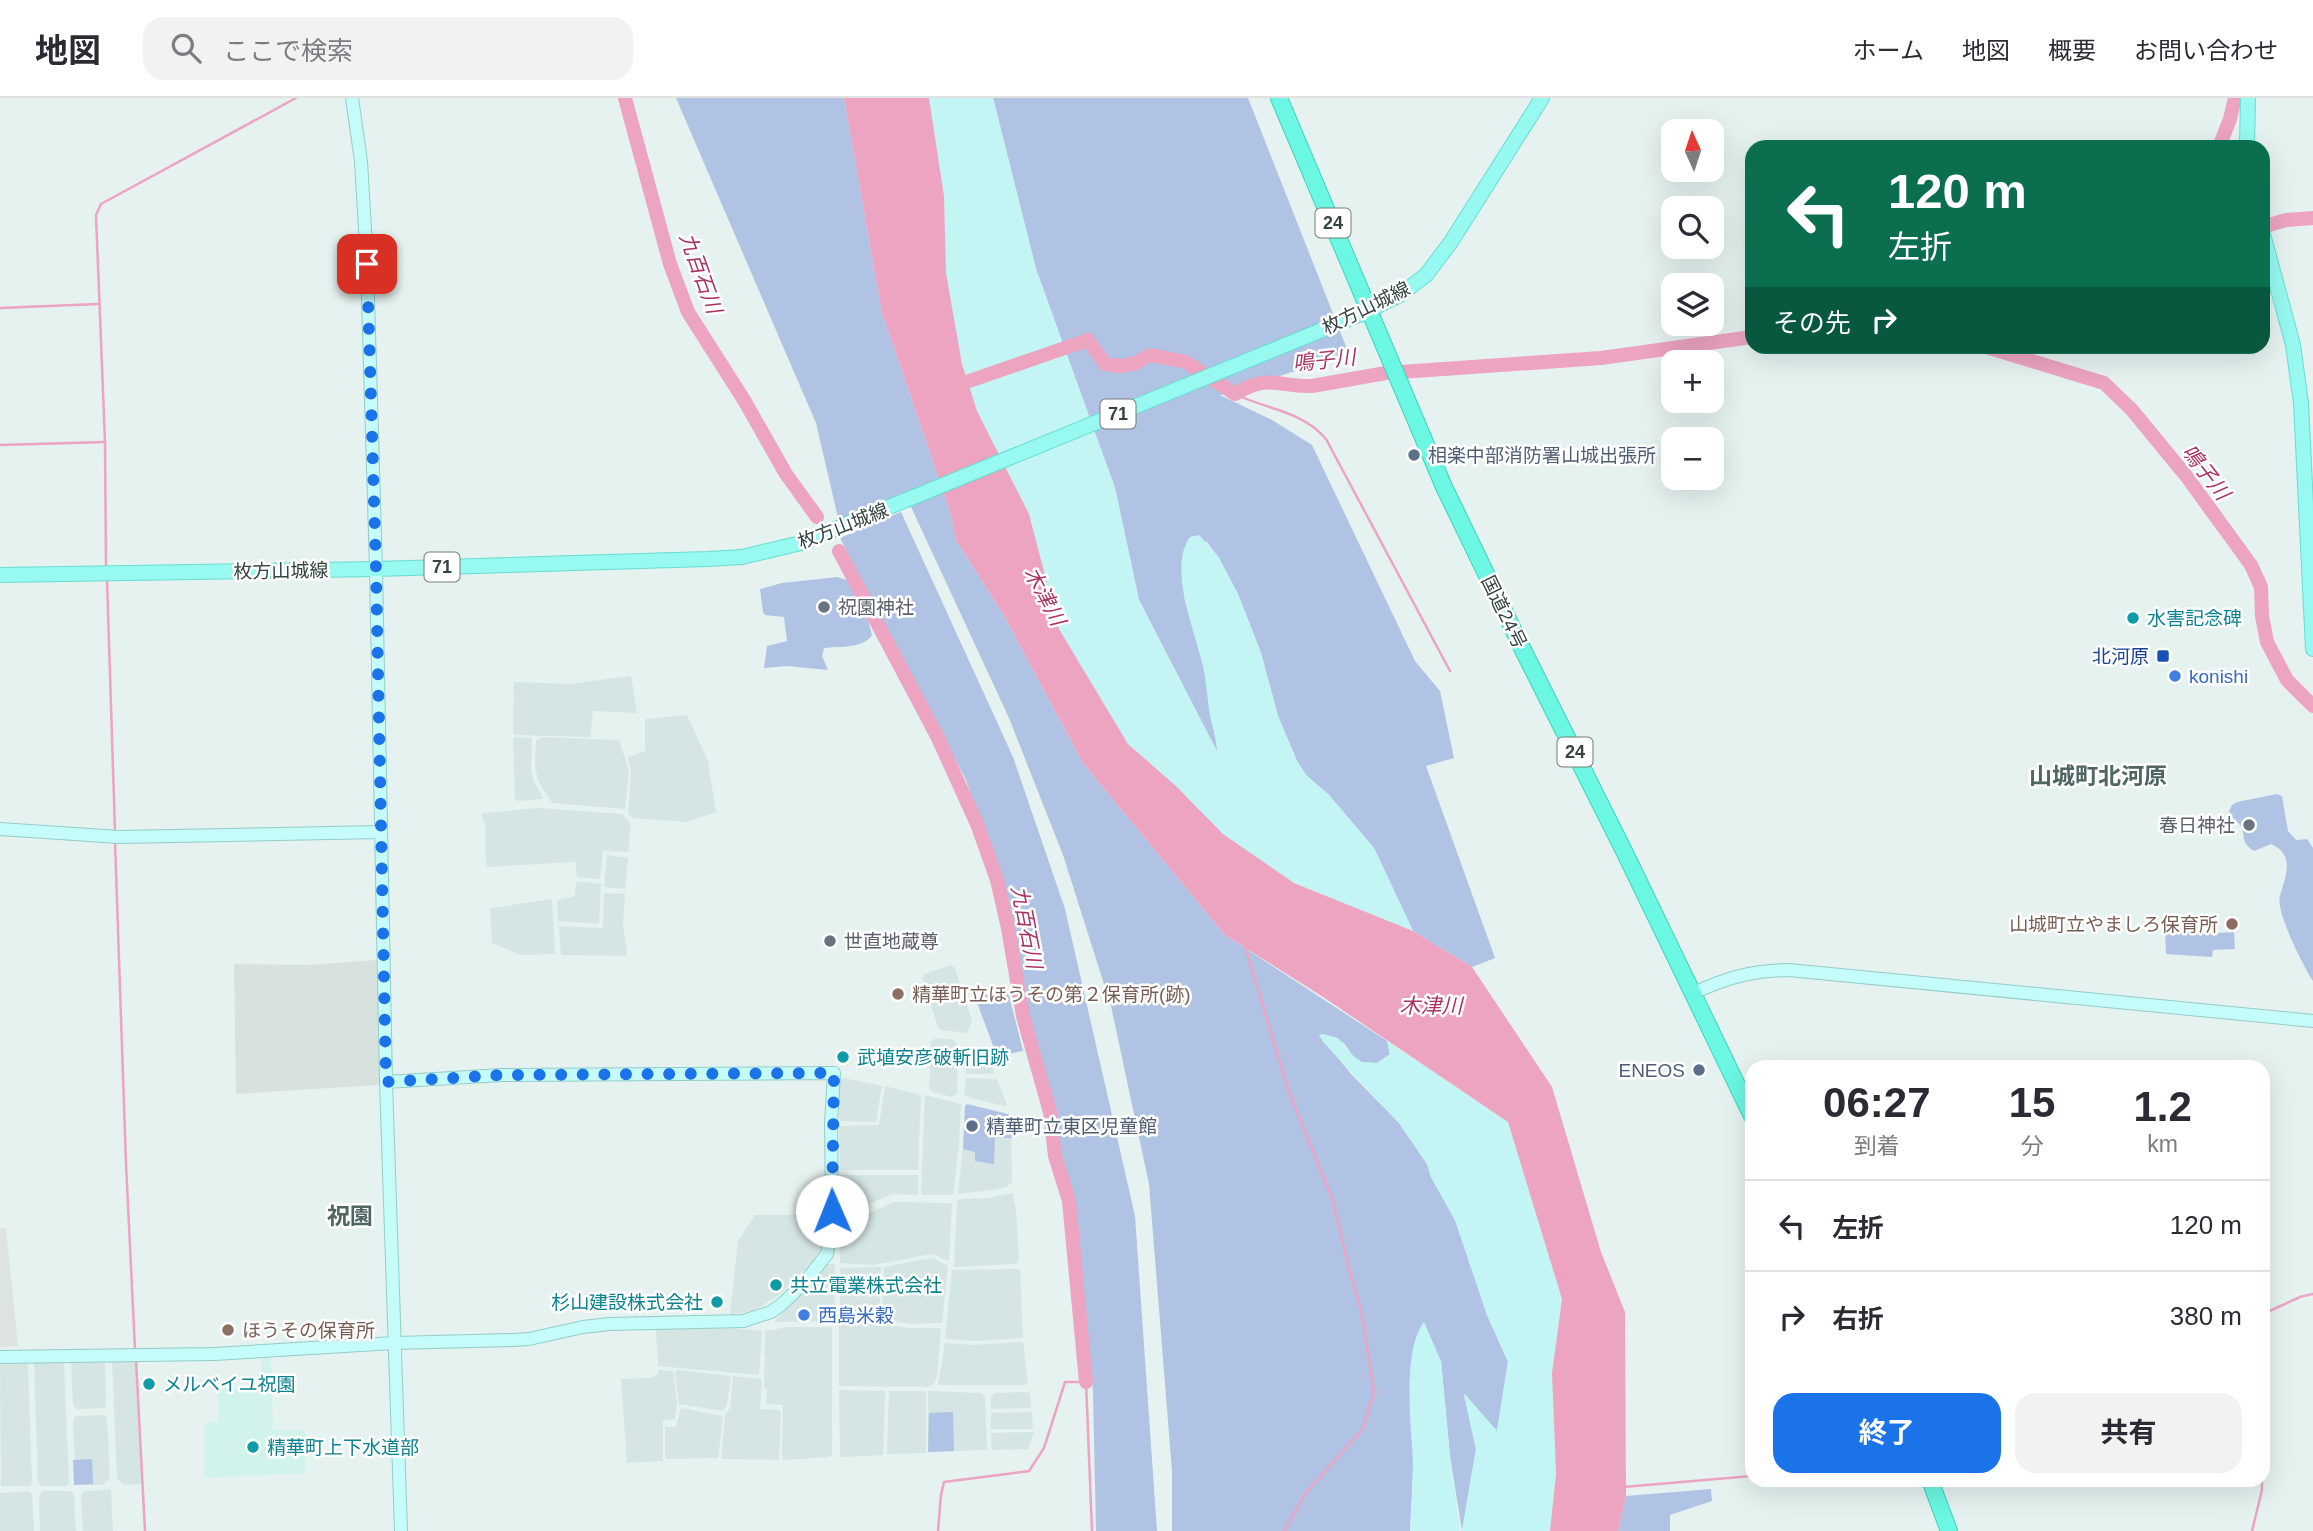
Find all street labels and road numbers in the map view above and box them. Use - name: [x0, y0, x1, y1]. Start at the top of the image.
- road number: 24: [1316, 208, 1350, 238]
- street label: 枚方山城線: [1319, 278, 1413, 338]
- road number: 71: [1100, 400, 1136, 428]
- street label: 枚方山城線: [795, 499, 891, 553]
- road number: 71: [424, 552, 460, 582]
- street label: 枚方山城線: [233, 560, 329, 582]
- street label: 国道24号: [1477, 572, 1531, 652]
- road number: 24: [1558, 738, 1592, 766]

